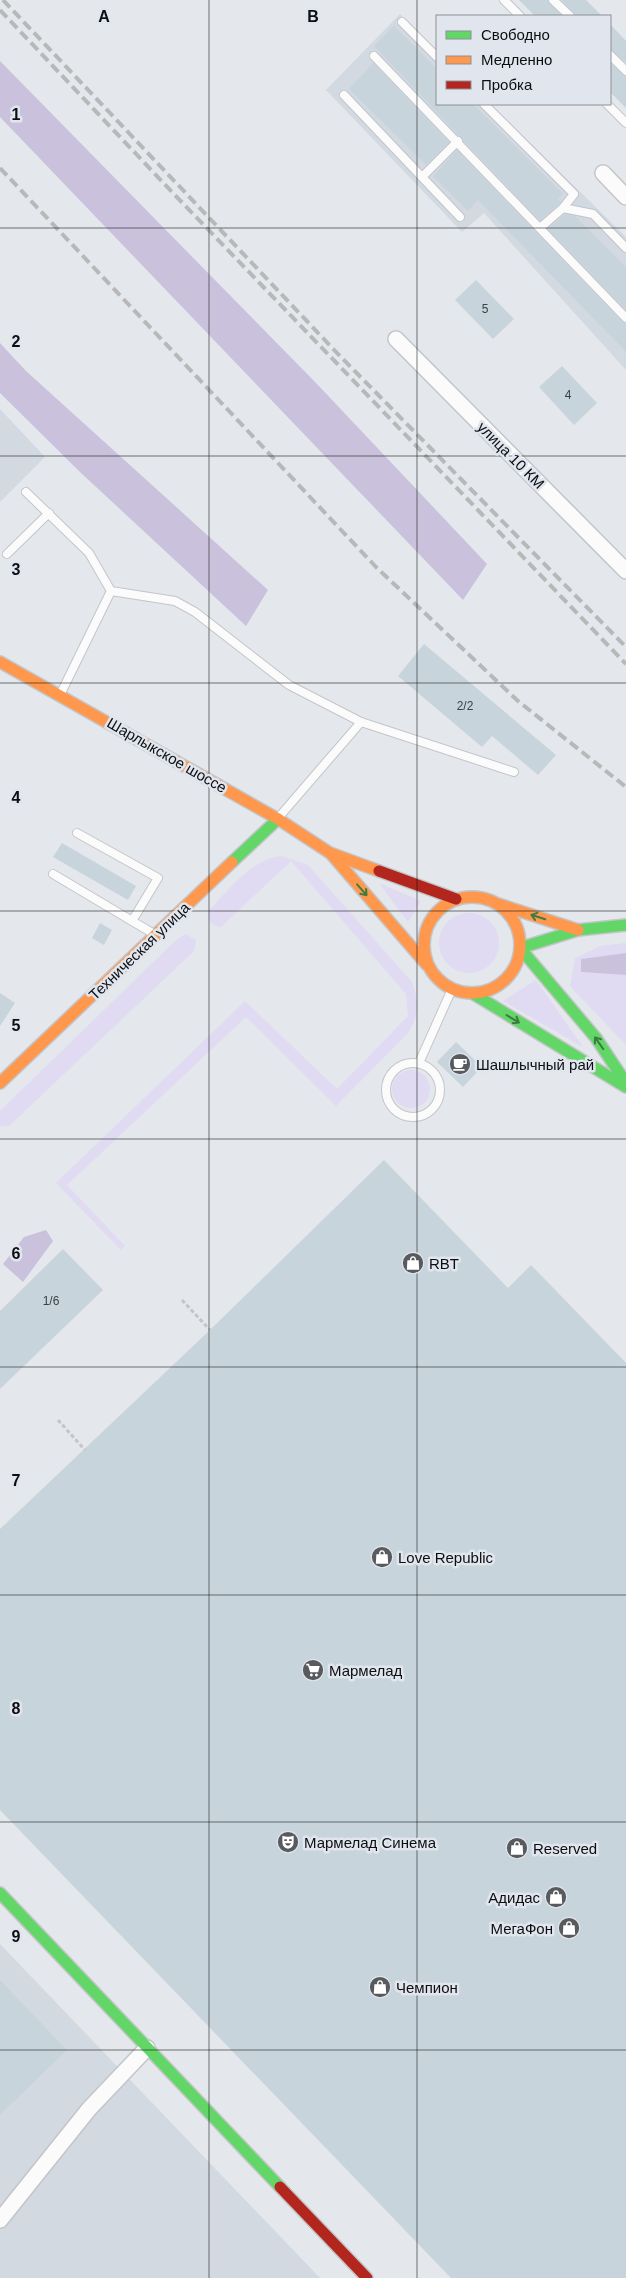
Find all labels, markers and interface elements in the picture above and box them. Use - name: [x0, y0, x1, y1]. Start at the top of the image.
- text: A: [98, 8, 110, 25]
- text: B: [307, 8, 319, 25]
- legend: [436, 15, 611, 105]
- text: Свободно: [481, 26, 550, 43]
- text: Медленно: [481, 51, 552, 68]
- text: Пробка: [481, 76, 533, 93]
- text: 1: [12, 106, 21, 123]
- house number: 5: [482, 302, 489, 316]
- text: 2: [12, 333, 21, 350]
- house number: 4: [565, 388, 572, 402]
- street label: улица 10 КМ: [474, 418, 548, 492]
- text: 3: [12, 561, 21, 578]
- house number: 2/2: [457, 699, 474, 713]
- street label: Шарлыкское шоссе: [104, 714, 230, 796]
- text: 4: [12, 789, 21, 806]
- one-way arrow: [357, 883, 368, 896]
- street label: Техническая улица: [85, 898, 193, 1003]
- one-way arrow: [530, 911, 546, 921]
- one-way arrow: [506, 1014, 520, 1024]
- text: 5: [12, 1017, 21, 1034]
- one-way arrow: [594, 1036, 604, 1050]
- cafe icon: Шашлычный рай: [448, 1052, 472, 1076]
- place label: Шашлычный рай: [476, 1056, 594, 1073]
- text: 6: [12, 1245, 21, 1262]
- shop icon: RBT: [401, 1251, 425, 1275]
- place label: RBT: [429, 1255, 459, 1272]
- house number: 1/6: [43, 1294, 60, 1308]
- text: 7: [12, 1472, 21, 1489]
- shop icon: Love Republic: [370, 1545, 394, 1569]
- place label: Love Republic: [398, 1549, 494, 1566]
- supermarket icon: Мармелад: [301, 1658, 325, 1682]
- place label: Мармелад: [329, 1662, 403, 1679]
- text: 8: [12, 1700, 21, 1717]
- theatre icon: Мармелад Синема: [276, 1830, 300, 1854]
- place label: Мармелад Синема: [304, 1834, 437, 1851]
- shop icon: Reserved: [505, 1836, 529, 1860]
- place label: Reserved: [533, 1840, 597, 1857]
- shop icon: Адидас: [544, 1885, 568, 1909]
- place label: Адидас: [488, 1889, 540, 1906]
- shop icon: МегаФон: [557, 1916, 581, 1940]
- place label: МегаФон: [490, 1920, 553, 1937]
- text: 9: [12, 1928, 21, 1945]
- shop icon: Чемпион: [368, 1975, 392, 1999]
- place label: Чемпион: [396, 1979, 458, 1996]

